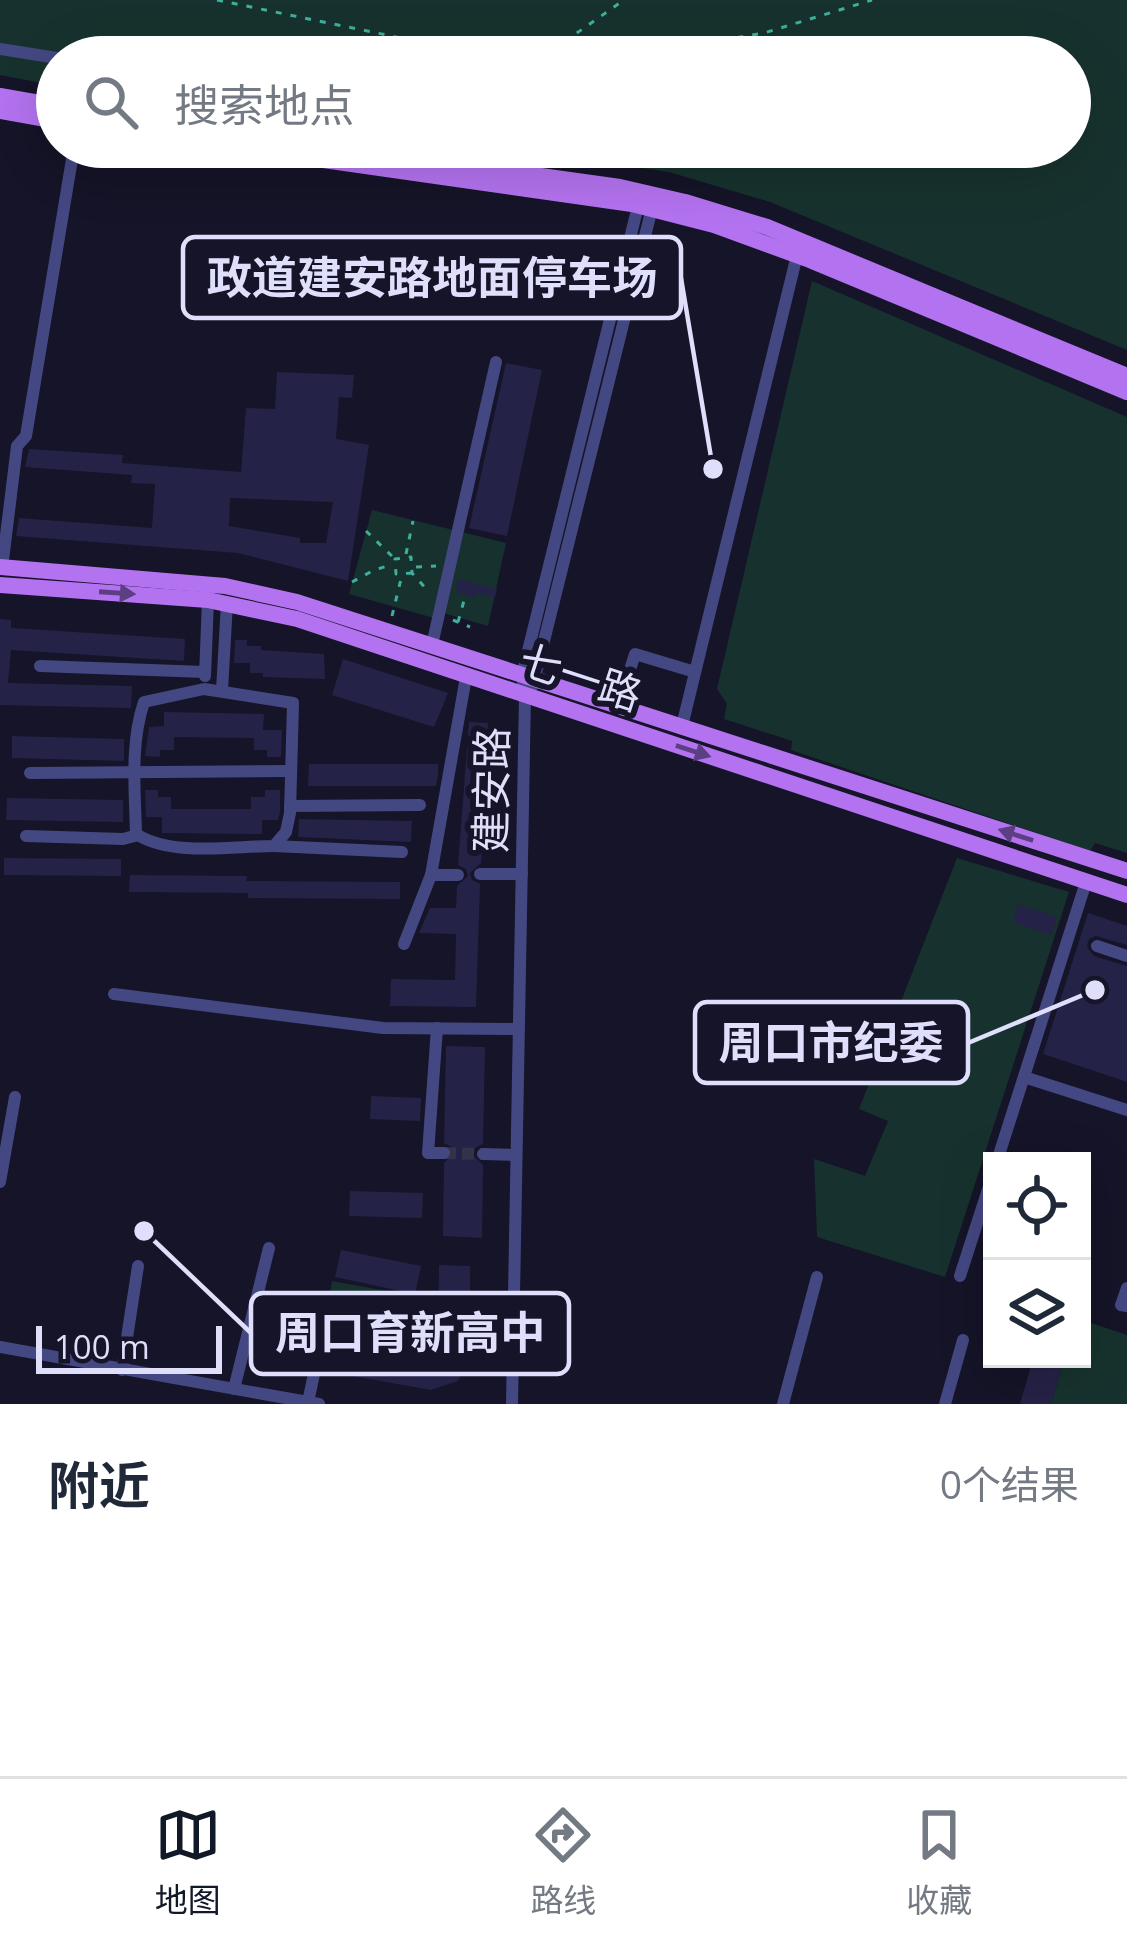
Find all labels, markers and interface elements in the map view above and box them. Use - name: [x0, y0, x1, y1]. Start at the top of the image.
- search box: [36, 36, 1091, 168]
- icon: search: [78, 69, 144, 135]
- text: 搜索地点: [174, 74, 354, 135]
- callout: 政道建安路地面停车场: [183, 237, 681, 318]
- text: 政道建安路地面停车场: [207, 246, 657, 307]
- one-way arrow: [99, 584, 136, 603]
- street label: 七一路: [512, 629, 650, 723]
- street label: 建安路: [460, 727, 520, 853]
- one-way arrow: [675, 743, 711, 761]
- one-way arrow: [997, 824, 1034, 843]
- callout: 周口市纪委: [695, 1002, 968, 1083]
- text: 周口市纪委: [718, 1011, 944, 1072]
- map controls: [983, 1152, 1091, 1368]
- button: locate: [983, 1152, 1091, 1260]
- button: layers: [983, 1260, 1091, 1368]
- callout: 周口育新高中: [251, 1293, 569, 1374]
- text: 周口育新高中: [275, 1301, 545, 1362]
- scale bar: [36, 1320, 222, 1373]
- text: 100 m: [54, 1324, 150, 1369]
- text: 附近: [48, 1449, 150, 1519]
- text: 0个结果: [940, 1457, 1079, 1510]
- tab: 地图: [155, 1802, 221, 1922]
- tab: 路线: [530, 1802, 596, 1922]
- tab: 收藏: [906, 1802, 972, 1922]

